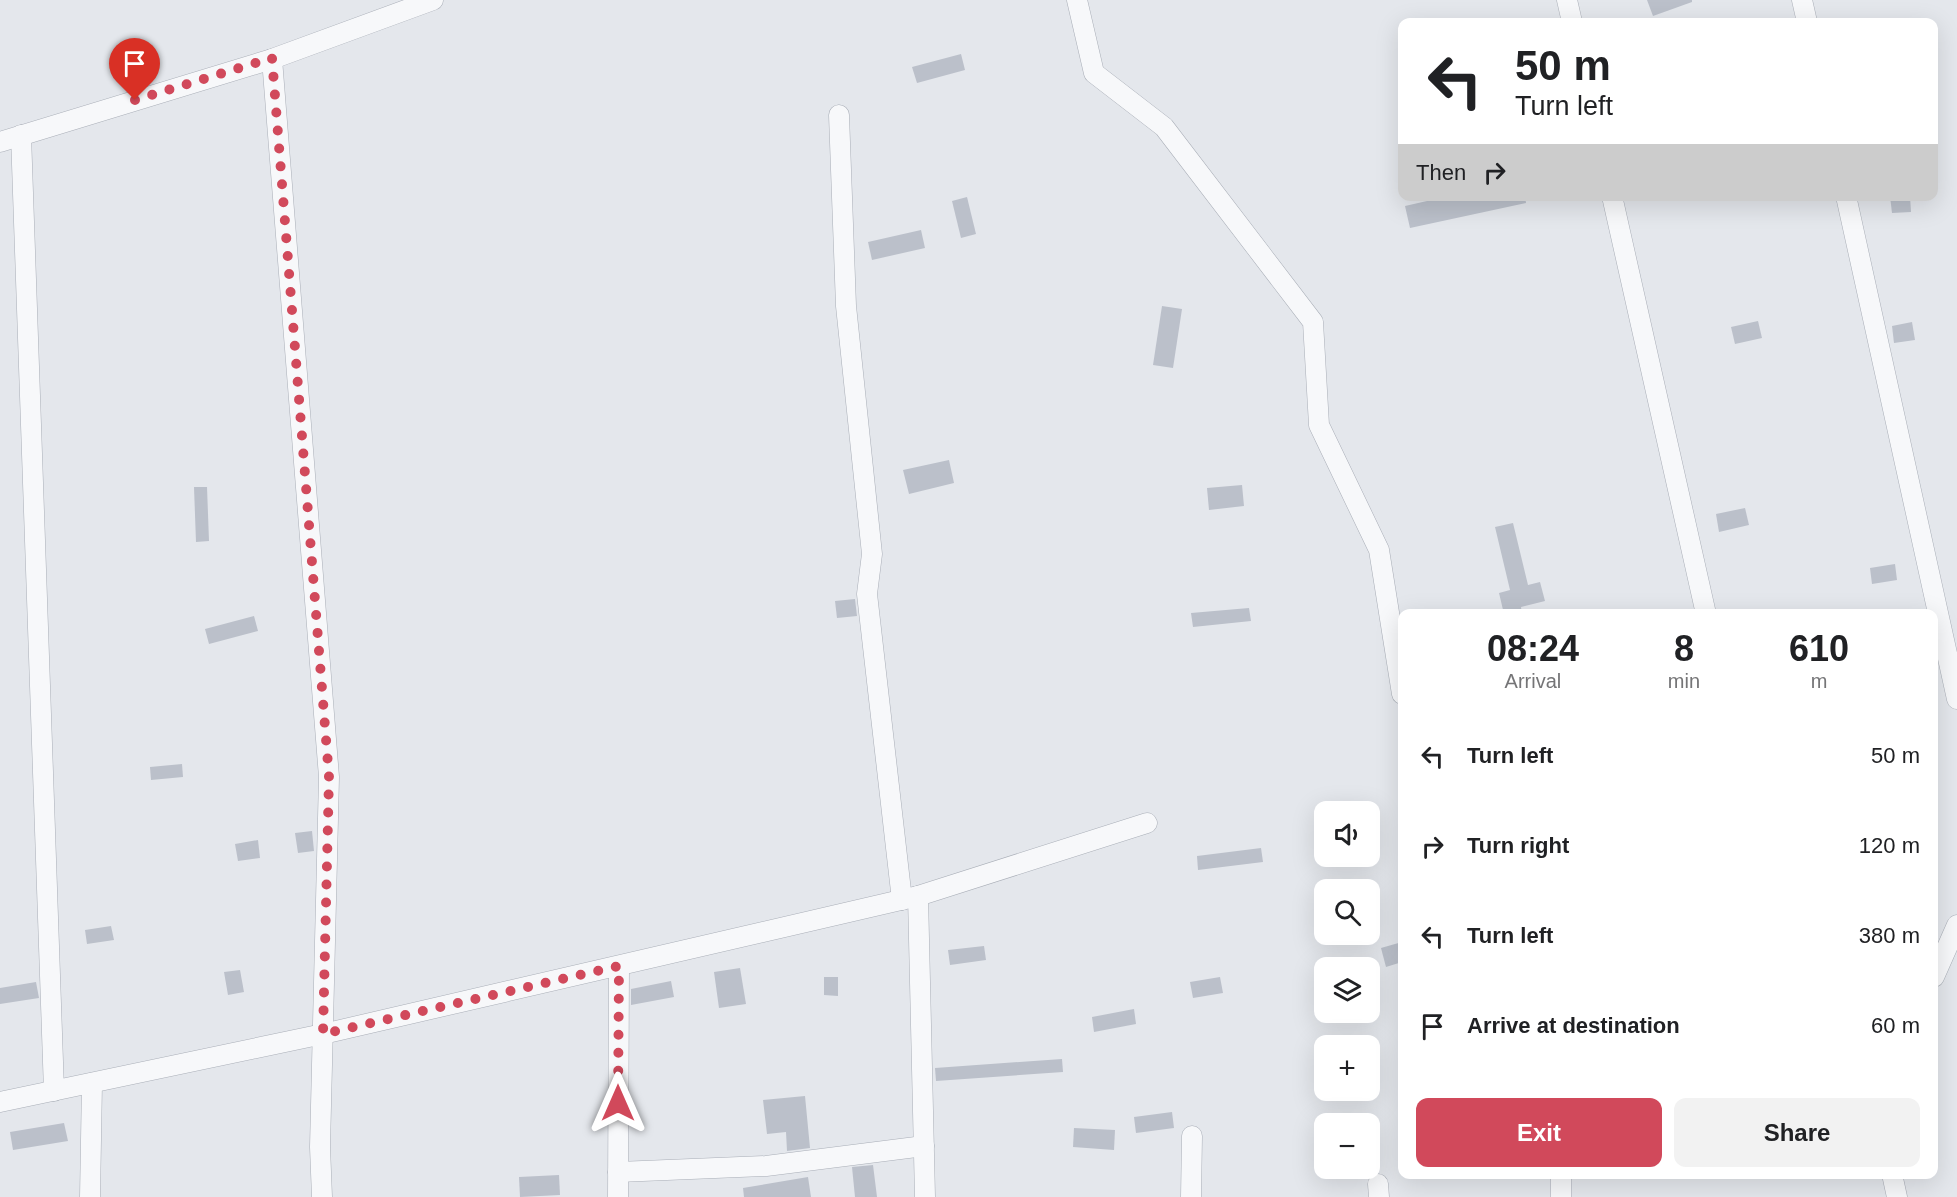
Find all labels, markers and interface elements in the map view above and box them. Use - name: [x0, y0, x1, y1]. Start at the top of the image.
- pin: [109, 38, 160, 100]
- icon: left: [1416, 42, 1494, 120]
- text: 50 m: [1515, 42, 1611, 89]
- icon: arrive: [118, 47, 151, 80]
- text: Turn left: [1515, 91, 1613, 121]
- icon: right: [1478, 156, 1511, 189]
- text: Then: [1416, 160, 1466, 185]
- text: 08:24: [1487, 628, 1579, 669]
- text: 8: [1674, 628, 1694, 669]
- text: 610: [1789, 628, 1849, 669]
- text: Arrival: [1505, 670, 1561, 692]
- text: min: [1668, 670, 1700, 692]
- text: m: [1811, 670, 1827, 692]
- icon: left: [1416, 740, 1449, 773]
- text: Turn left: [1467, 743, 1553, 768]
- text: 50 m: [1871, 743, 1920, 768]
- map controls: [1314, 801, 1380, 1179]
- button: sound: [1314, 801, 1380, 867]
- icon: right: [1416, 830, 1449, 863]
- text: Turn right: [1467, 833, 1569, 858]
- text: 120 m: [1859, 833, 1920, 858]
- button: search: [1314, 879, 1380, 945]
- icon: left: [1416, 920, 1449, 953]
- text: Turn left: [1467, 923, 1553, 948]
- text: 380 m: [1859, 923, 1920, 948]
- button: layers: [1314, 957, 1380, 1023]
- icon: arrive: [1416, 1010, 1449, 1043]
- text: Arrive at destination: [1467, 1013, 1680, 1038]
- text: 60 m: [1871, 1013, 1920, 1038]
- button: +: [1314, 1035, 1380, 1101]
- position arrow: [586, 1071, 650, 1135]
- button: Exit: [1416, 1098, 1662, 1167]
- button: Share: [1674, 1098, 1920, 1167]
- button: −: [1314, 1113, 1380, 1179]

